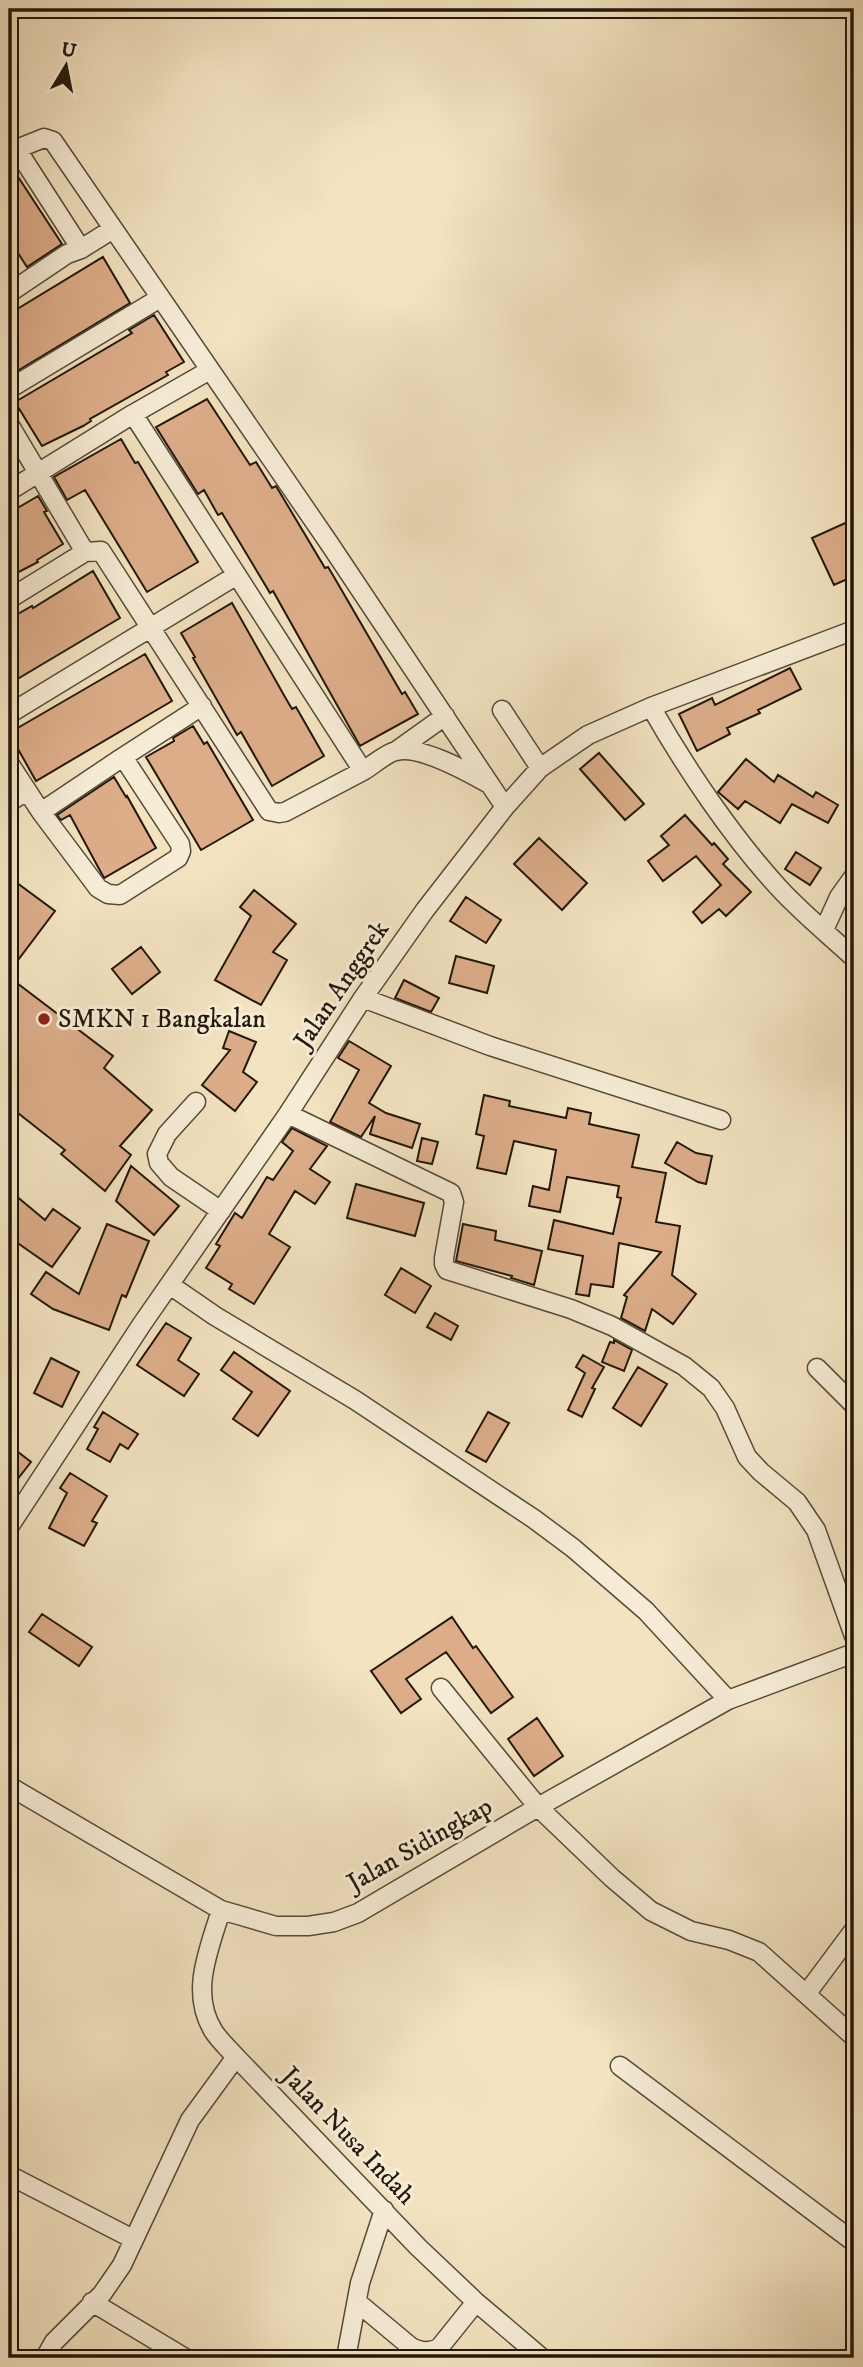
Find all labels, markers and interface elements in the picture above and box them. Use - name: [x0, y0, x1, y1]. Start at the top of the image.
- north arrow: [32, 32, 102, 102]
- text: U: [59, 38, 78, 63]
- street label: Jalan Anggrek: [286, 914, 397, 1057]
- place label: SMKN 1 Bangkalan: [58, 1003, 266, 1036]
- marker: SMKN 1 Bangkalan: [36, 1011, 52, 1027]
- street label: Jalan Sidingkap: [340, 1790, 498, 1901]
- street label: Jalan Nusa Indah: [272, 2059, 422, 2212]

